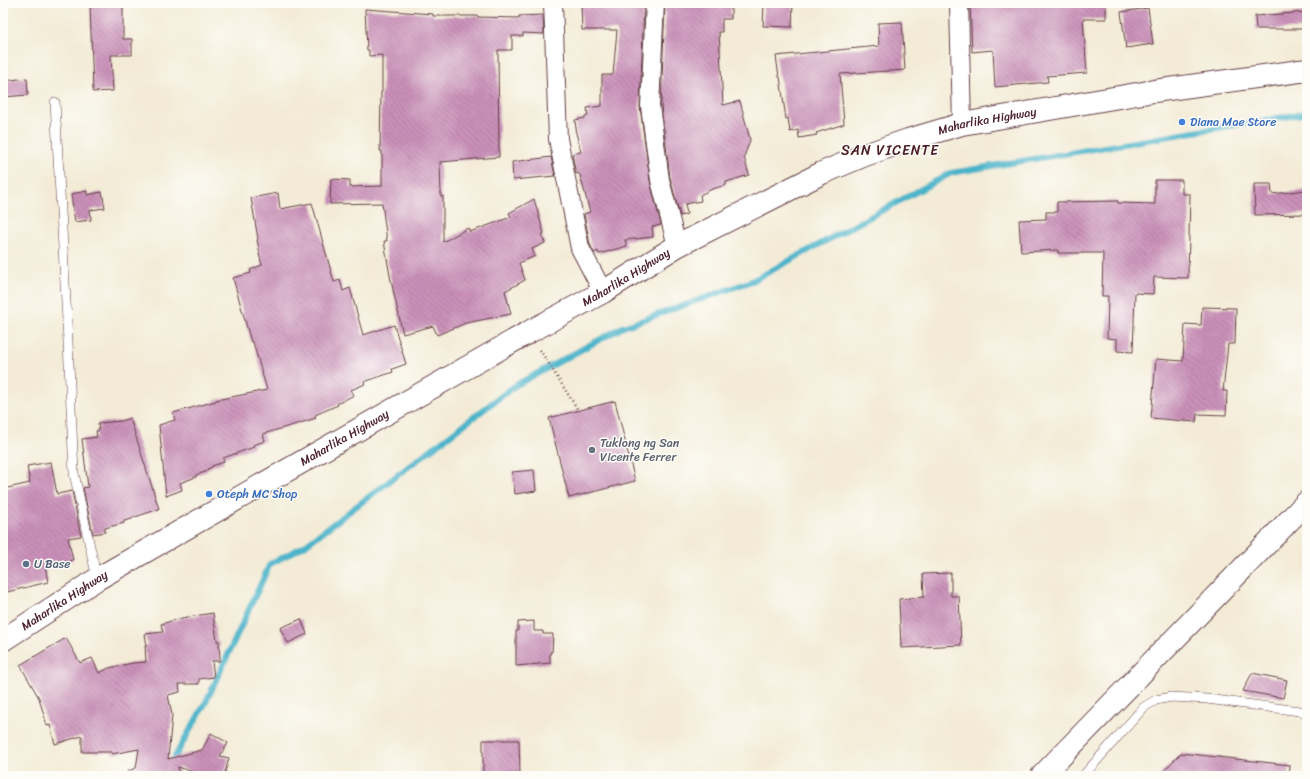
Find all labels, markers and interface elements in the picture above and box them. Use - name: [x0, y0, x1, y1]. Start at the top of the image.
- street label: Maharlika Highway: [935, 100, 1039, 142]
- place label: Diana Mae Store: [1190, 111, 1276, 133]
- marker: Diana Mae Store: [1177, 117, 1187, 127]
- district label: SAN VICENTE: [841, 138, 939, 163]
- street label: Maharlika Highway: [578, 241, 675, 313]
- street label: Maharlika Highway: [295, 403, 394, 472]
- place label: Tuklong ng San Vicente Ferrer: [600, 432, 680, 468]
- marker: Tuklong ng San Vicente Ferrer: [587, 445, 597, 455]
- place label: Oteph MC Shop: [217, 483, 298, 505]
- marker: Oteph MC Shop: [204, 489, 214, 499]
- place label: U Base: [34, 553, 70, 575]
- marker: U Base: [21, 559, 31, 569]
- street label: Maharlika Highway: [16, 564, 113, 637]

